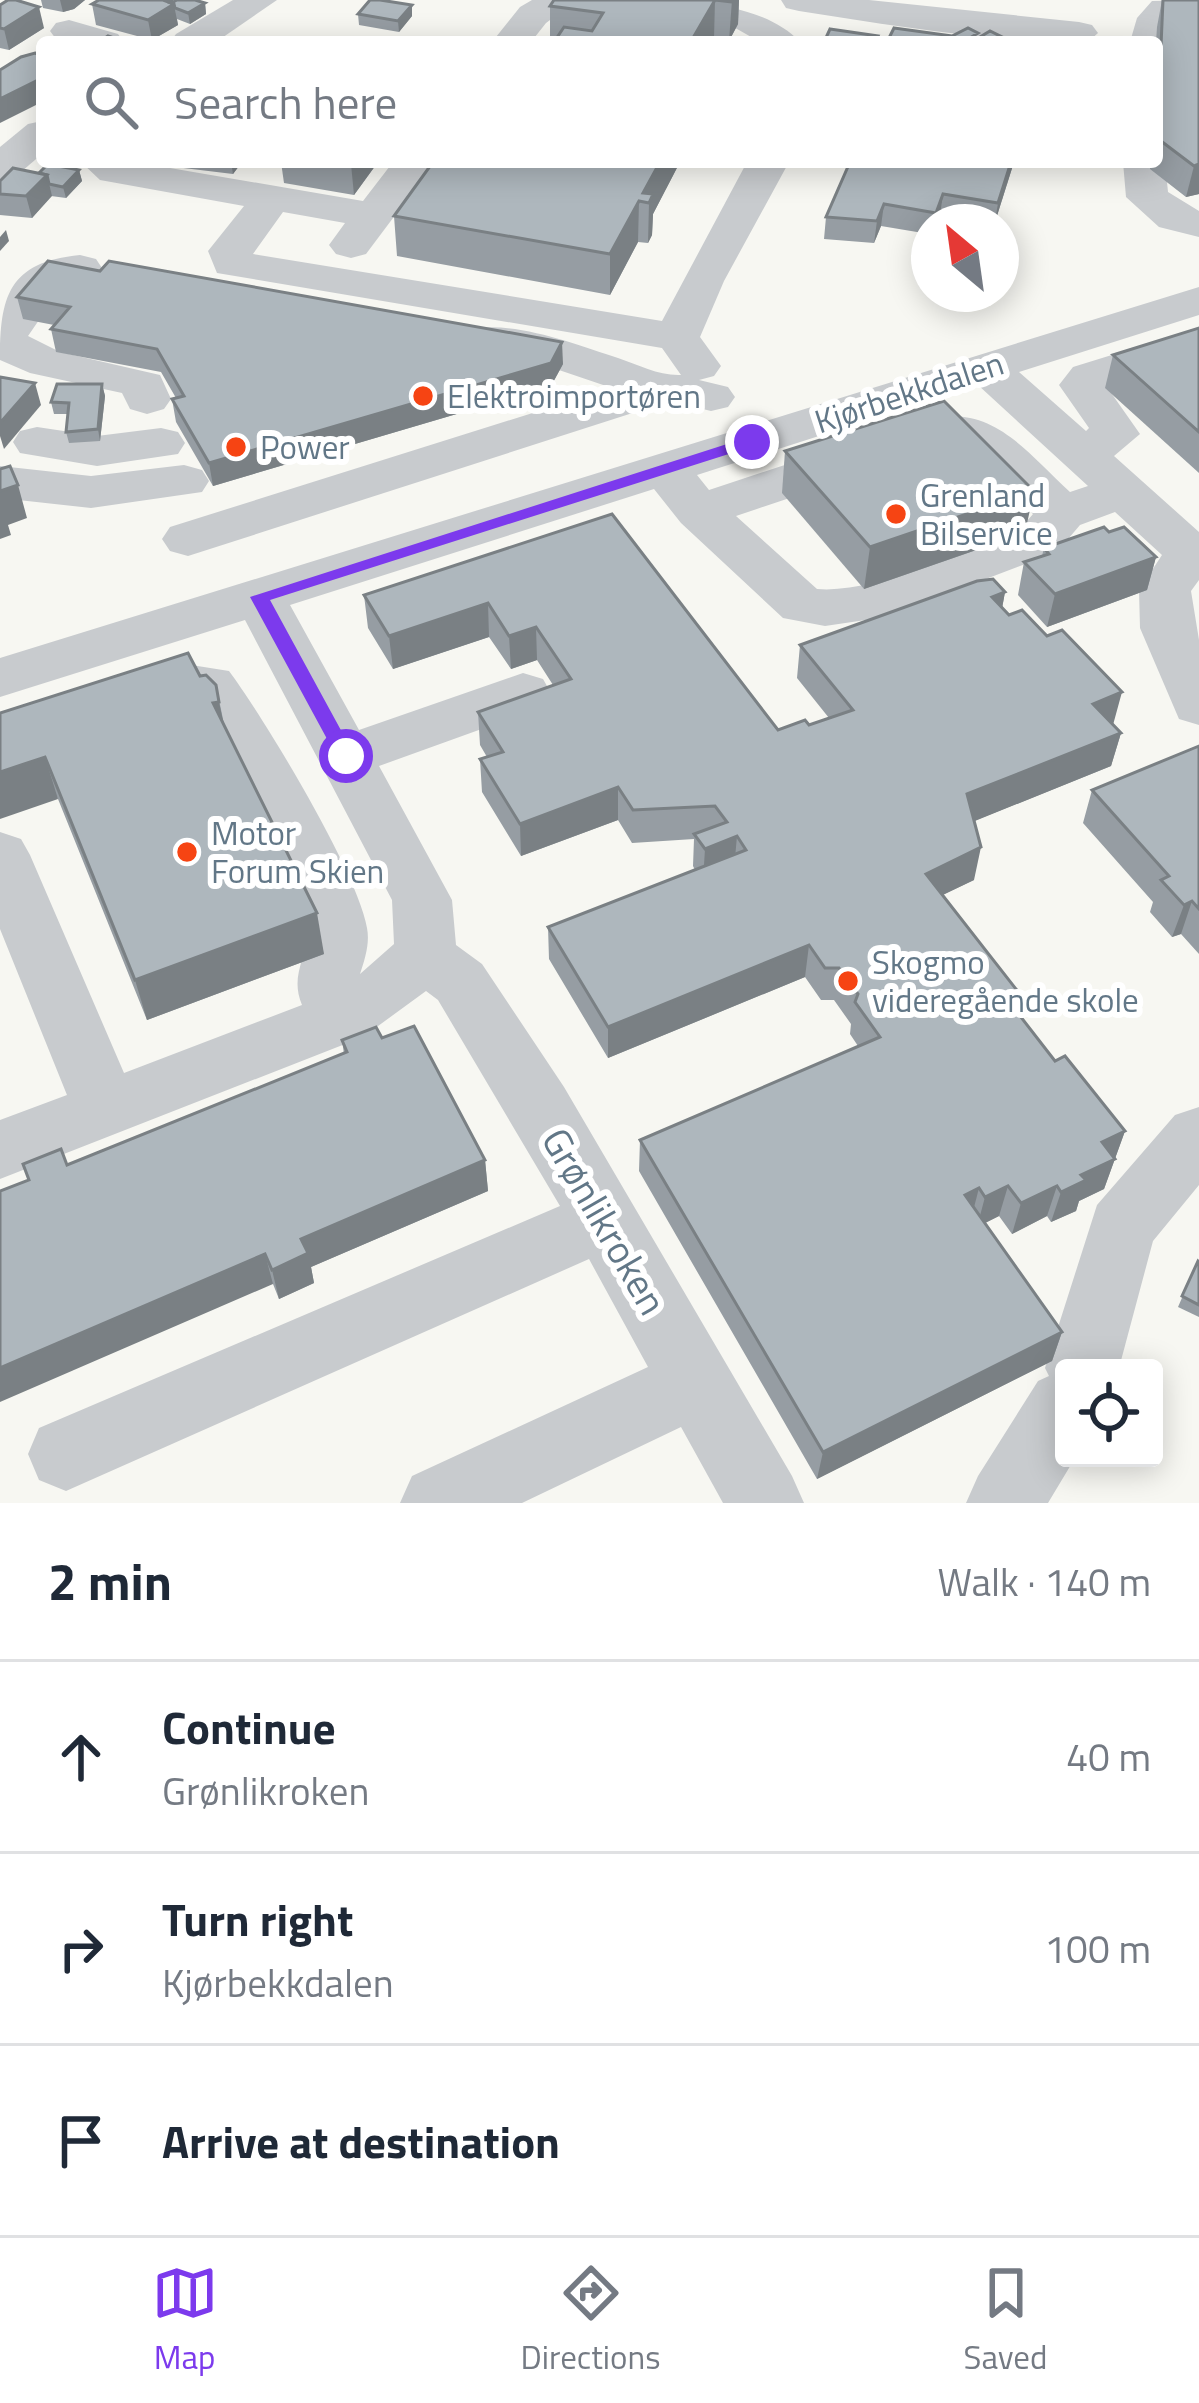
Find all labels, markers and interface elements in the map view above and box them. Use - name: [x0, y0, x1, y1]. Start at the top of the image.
- search box: [36, 36, 1163, 168]
- text: Search here: [174, 68, 397, 136]
- icon: search: [78, 69, 144, 135]
- north arrow: [911, 204, 1019, 312]
- street label: Kjørbekkdalen: [808, 338, 1010, 446]
- place label: Elektroimportøren: [447, 371, 701, 421]
- marker: Elektroimportøren: [410, 383, 436, 409]
- route end: [725, 415, 779, 469]
- place label: Power: [260, 422, 350, 472]
- marker: Power: [223, 434, 249, 460]
- place label: Grenland Bilservice: [920, 470, 1053, 558]
- marker: Grenland Bilservice: [883, 501, 909, 527]
- route start: [319, 729, 373, 783]
- place label: Motor Forum Skien: [211, 808, 384, 896]
- marker: Motor Forum Skien: [174, 839, 200, 865]
- place label: Skogmo videregående skole: [872, 937, 1139, 1025]
- marker: Skogmo videregående skole: [835, 968, 861, 994]
- street label: Grønlikroken: [528, 1116, 682, 1326]
- map controls: [1055, 1359, 1163, 1467]
- button: locate: [1055, 1359, 1163, 1467]
- text: 2 min: [48, 1542, 172, 1620]
- text: Walk · 140 m: [937, 1552, 1151, 1611]
- text: Continue: [162, 1693, 336, 1761]
- icon: ahead: [48, 1724, 114, 1790]
- text: 40 m: [1066, 1727, 1151, 1786]
- text: Grønlikroken: [162, 1761, 369, 1820]
- text: Turn right: [162, 1885, 353, 1953]
- icon: right: [48, 1916, 114, 1982]
- text: 100 m: [1044, 1919, 1151, 1978]
- text: Kjørbekkdalen: [162, 1953, 394, 2012]
- text: Arrive at destination: [162, 2107, 560, 2175]
- icon: arrive: [48, 2108, 114, 2174]
- tab: Map: [152, 2260, 218, 2382]
- tab: Directions: [521, 2260, 661, 2382]
- tab: Saved: [964, 2260, 1047, 2382]

